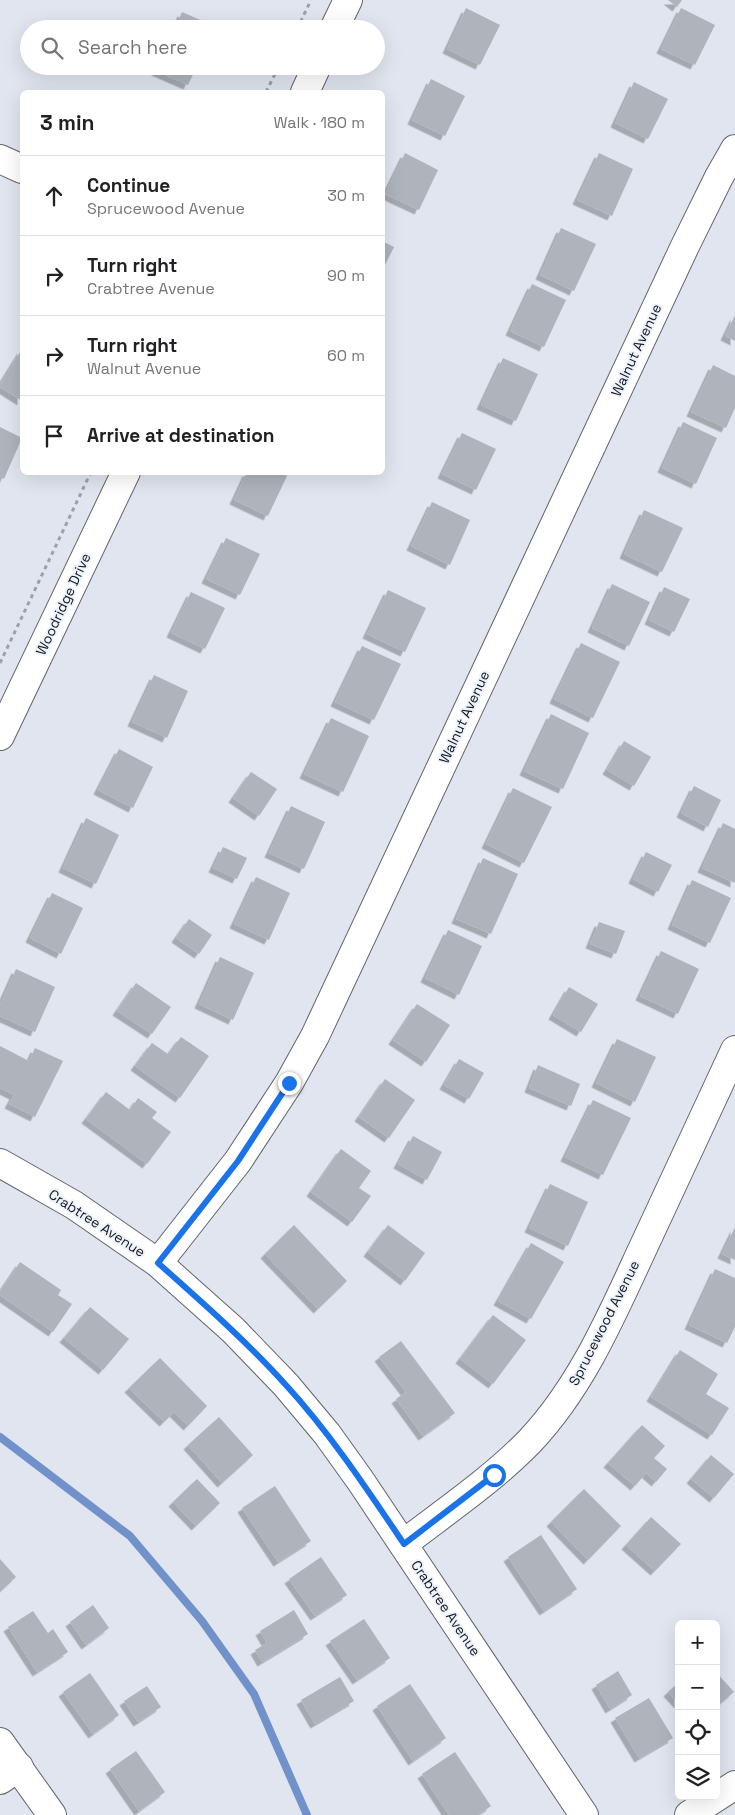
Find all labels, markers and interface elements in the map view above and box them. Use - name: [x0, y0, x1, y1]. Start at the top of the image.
- search box: [20, 20, 385, 75]
- icon: search: [38, 34, 66, 62]
- text: Search here: [78, 35, 188, 60]
- text: 3 min: [40, 109, 95, 136]
- text: Walk · 180 m: [273, 112, 365, 133]
- text: Continue: [87, 173, 170, 198]
- icon: ahead: [40, 182, 68, 210]
- text: 30 m: [327, 185, 365, 206]
- text: Sprucewood Avenue: [87, 198, 245, 219]
- text: Turn right: [87, 253, 177, 278]
- icon: right: [40, 262, 68, 290]
- text: 90 m: [327, 265, 365, 286]
- text: Crabtree Avenue: [87, 278, 215, 299]
- street label: Walnut Avenue: [607, 301, 665, 399]
- text: Turn right: [87, 333, 177, 358]
- icon: right: [40, 342, 68, 370]
- text: 60 m: [327, 345, 365, 366]
- text: Walnut Avenue: [87, 358, 201, 379]
- icon: arrive: [40, 422, 68, 450]
- text: Arrive at destination: [87, 423, 275, 448]
- street label: Woodridge Drive: [31, 550, 95, 658]
- street label: Walnut Avenue: [435, 668, 493, 766]
- route end: [278, 1072, 301, 1095]
- street label: Crabtree Avenue: [45, 1185, 149, 1261]
- street label: Sprucewood Avenue: [565, 1257, 643, 1389]
- route start: [483, 1464, 506, 1487]
- street label: Crabtree Avenue: [407, 1557, 485, 1659]
- map controls: [675, 1620, 720, 1800]
- button: +: [675, 1620, 720, 1665]
- button: −: [675, 1665, 720, 1710]
- button: locate: [675, 1710, 720, 1755]
- button: layers: [675, 1755, 720, 1800]

